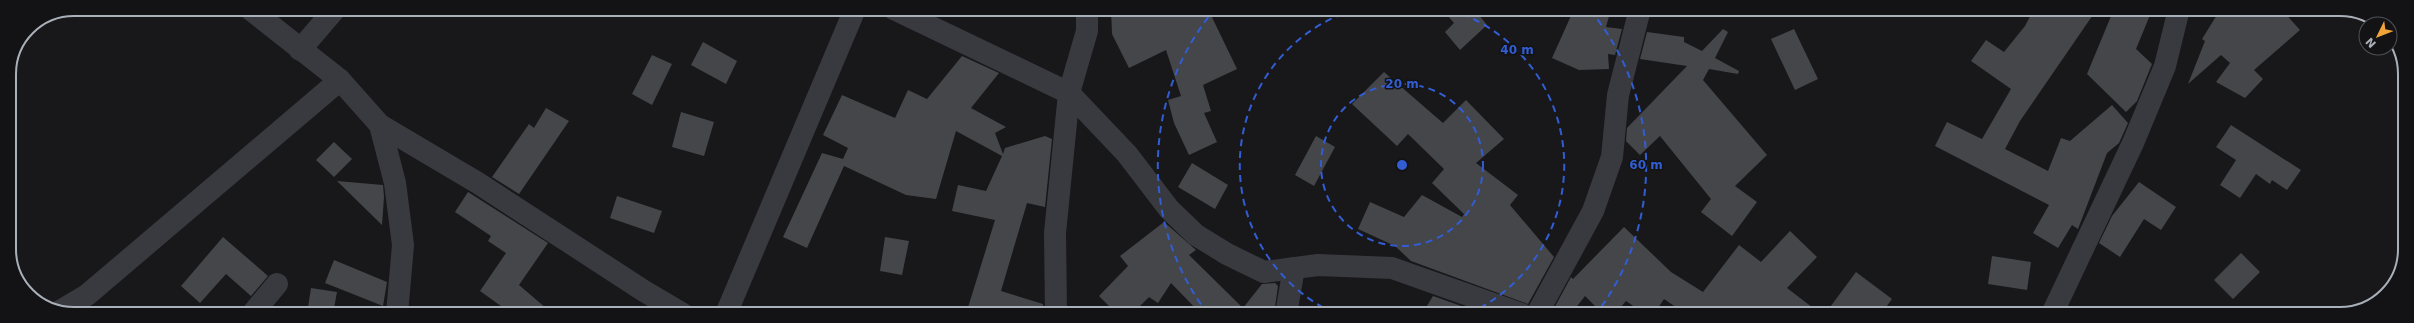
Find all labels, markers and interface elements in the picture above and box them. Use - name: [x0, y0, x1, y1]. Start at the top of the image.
- north arrow: [2358, 16, 2398, 56]
- text: N: [2363, 35, 2379, 50]
- text: 40 m: [1500, 43, 1534, 57]
- text: 20 m: [1385, 77, 1419, 91]
- centre of rings: [1395, 158, 1409, 172]
- text: 60 m: [1629, 158, 1663, 172]

